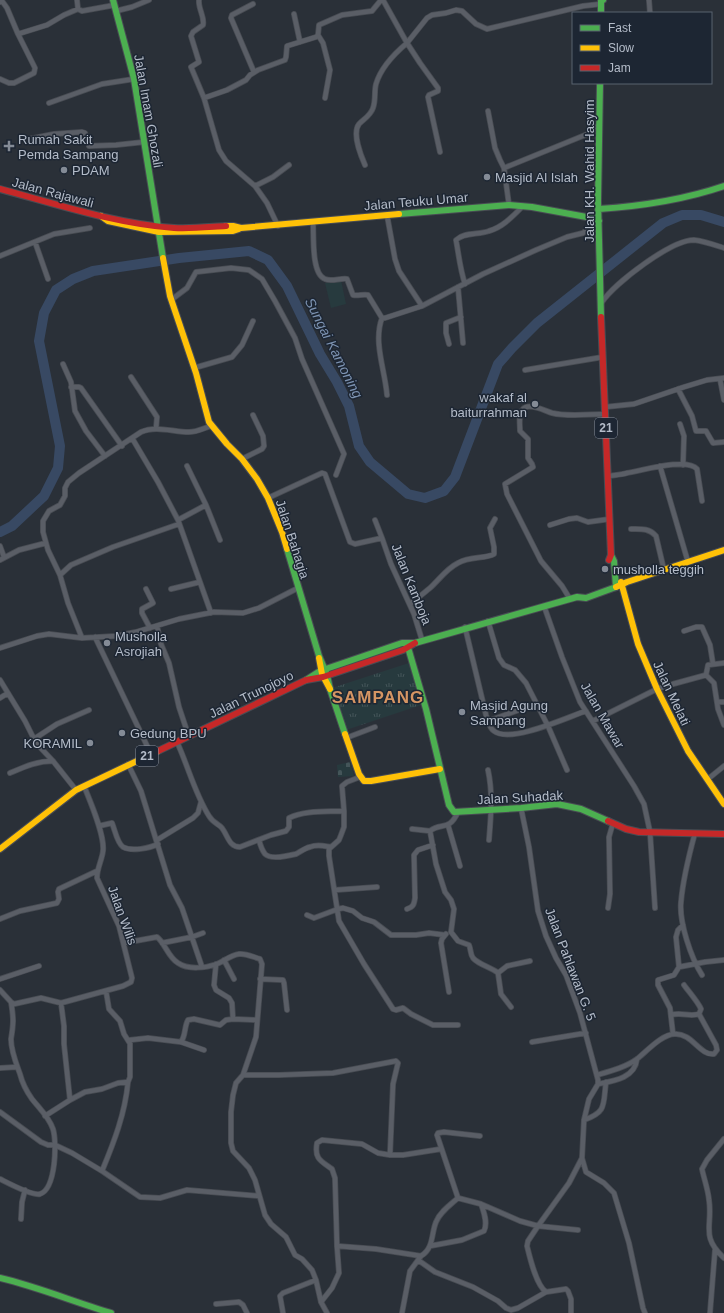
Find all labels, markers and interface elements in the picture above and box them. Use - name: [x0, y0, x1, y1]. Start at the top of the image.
- legend: [572, 12, 712, 84]
- text: Fast: [608, 21, 632, 35]
- text: Slow: [608, 41, 634, 55]
- street label: Jalan Imam Ghozali: [131, 53, 166, 169]
- text: Jam: [608, 61, 631, 75]
- street label: Jalan KH. Wahid Hasyim: [582, 99, 597, 243]
- place label: Rumah Sakit Pemda Sampang: [18, 132, 118, 162]
- marker: Rumah Sakit Pemda Sampang: [3, 140, 15, 152]
- place label: PDAM: [72, 163, 110, 178]
- marker: PDAM: [59, 165, 69, 175]
- place label: Masjid Al Islah: [495, 170, 578, 185]
- marker: Masjid Al Islah: [482, 172, 492, 182]
- street label: Jalan Rajawali: [10, 174, 95, 211]
- street label: Jalan Teuku Umar: [363, 189, 469, 214]
- water label: Sungai Kamoning: [302, 295, 366, 401]
- place label: wakaf al baiturrahman: [450, 390, 527, 420]
- marker: wakaf al baiturrahman: [530, 399, 540, 409]
- road number: 21: [595, 418, 617, 438]
- street label: Jalan Bahagia: [273, 498, 313, 581]
- street label: Jalan Kamboja: [388, 542, 435, 628]
- place label: musholla teggih: [613, 562, 704, 577]
- marker: musholla teggih: [600, 564, 610, 574]
- place label: Musholla Asrojiah: [115, 629, 168, 659]
- marker: Musholla Asrojiah: [102, 638, 112, 648]
- street label: Jalan Melati: [650, 659, 693, 728]
- street label: Jalan Trunojoyo: [207, 668, 296, 721]
- street label: Jalan Mawar: [578, 680, 628, 751]
- district label: SAMPANG: [332, 688, 424, 707]
- place label: Masjid Agung Sampang: [470, 698, 548, 728]
- marker: Masjid Agung Sampang: [457, 707, 467, 717]
- place label: Gedung BPU: [130, 726, 207, 741]
- marker: Gedung BPU: [117, 728, 127, 738]
- place label: KORAMIL: [23, 736, 82, 751]
- marker: KORAMIL: [85, 738, 95, 748]
- road number: 21: [136, 746, 158, 766]
- street label: Jalan Suhadak: [477, 788, 564, 807]
- street label: Jalan Wilis: [105, 883, 140, 947]
- street label: Jalan Pahlawan G. 5: [542, 905, 599, 1023]

